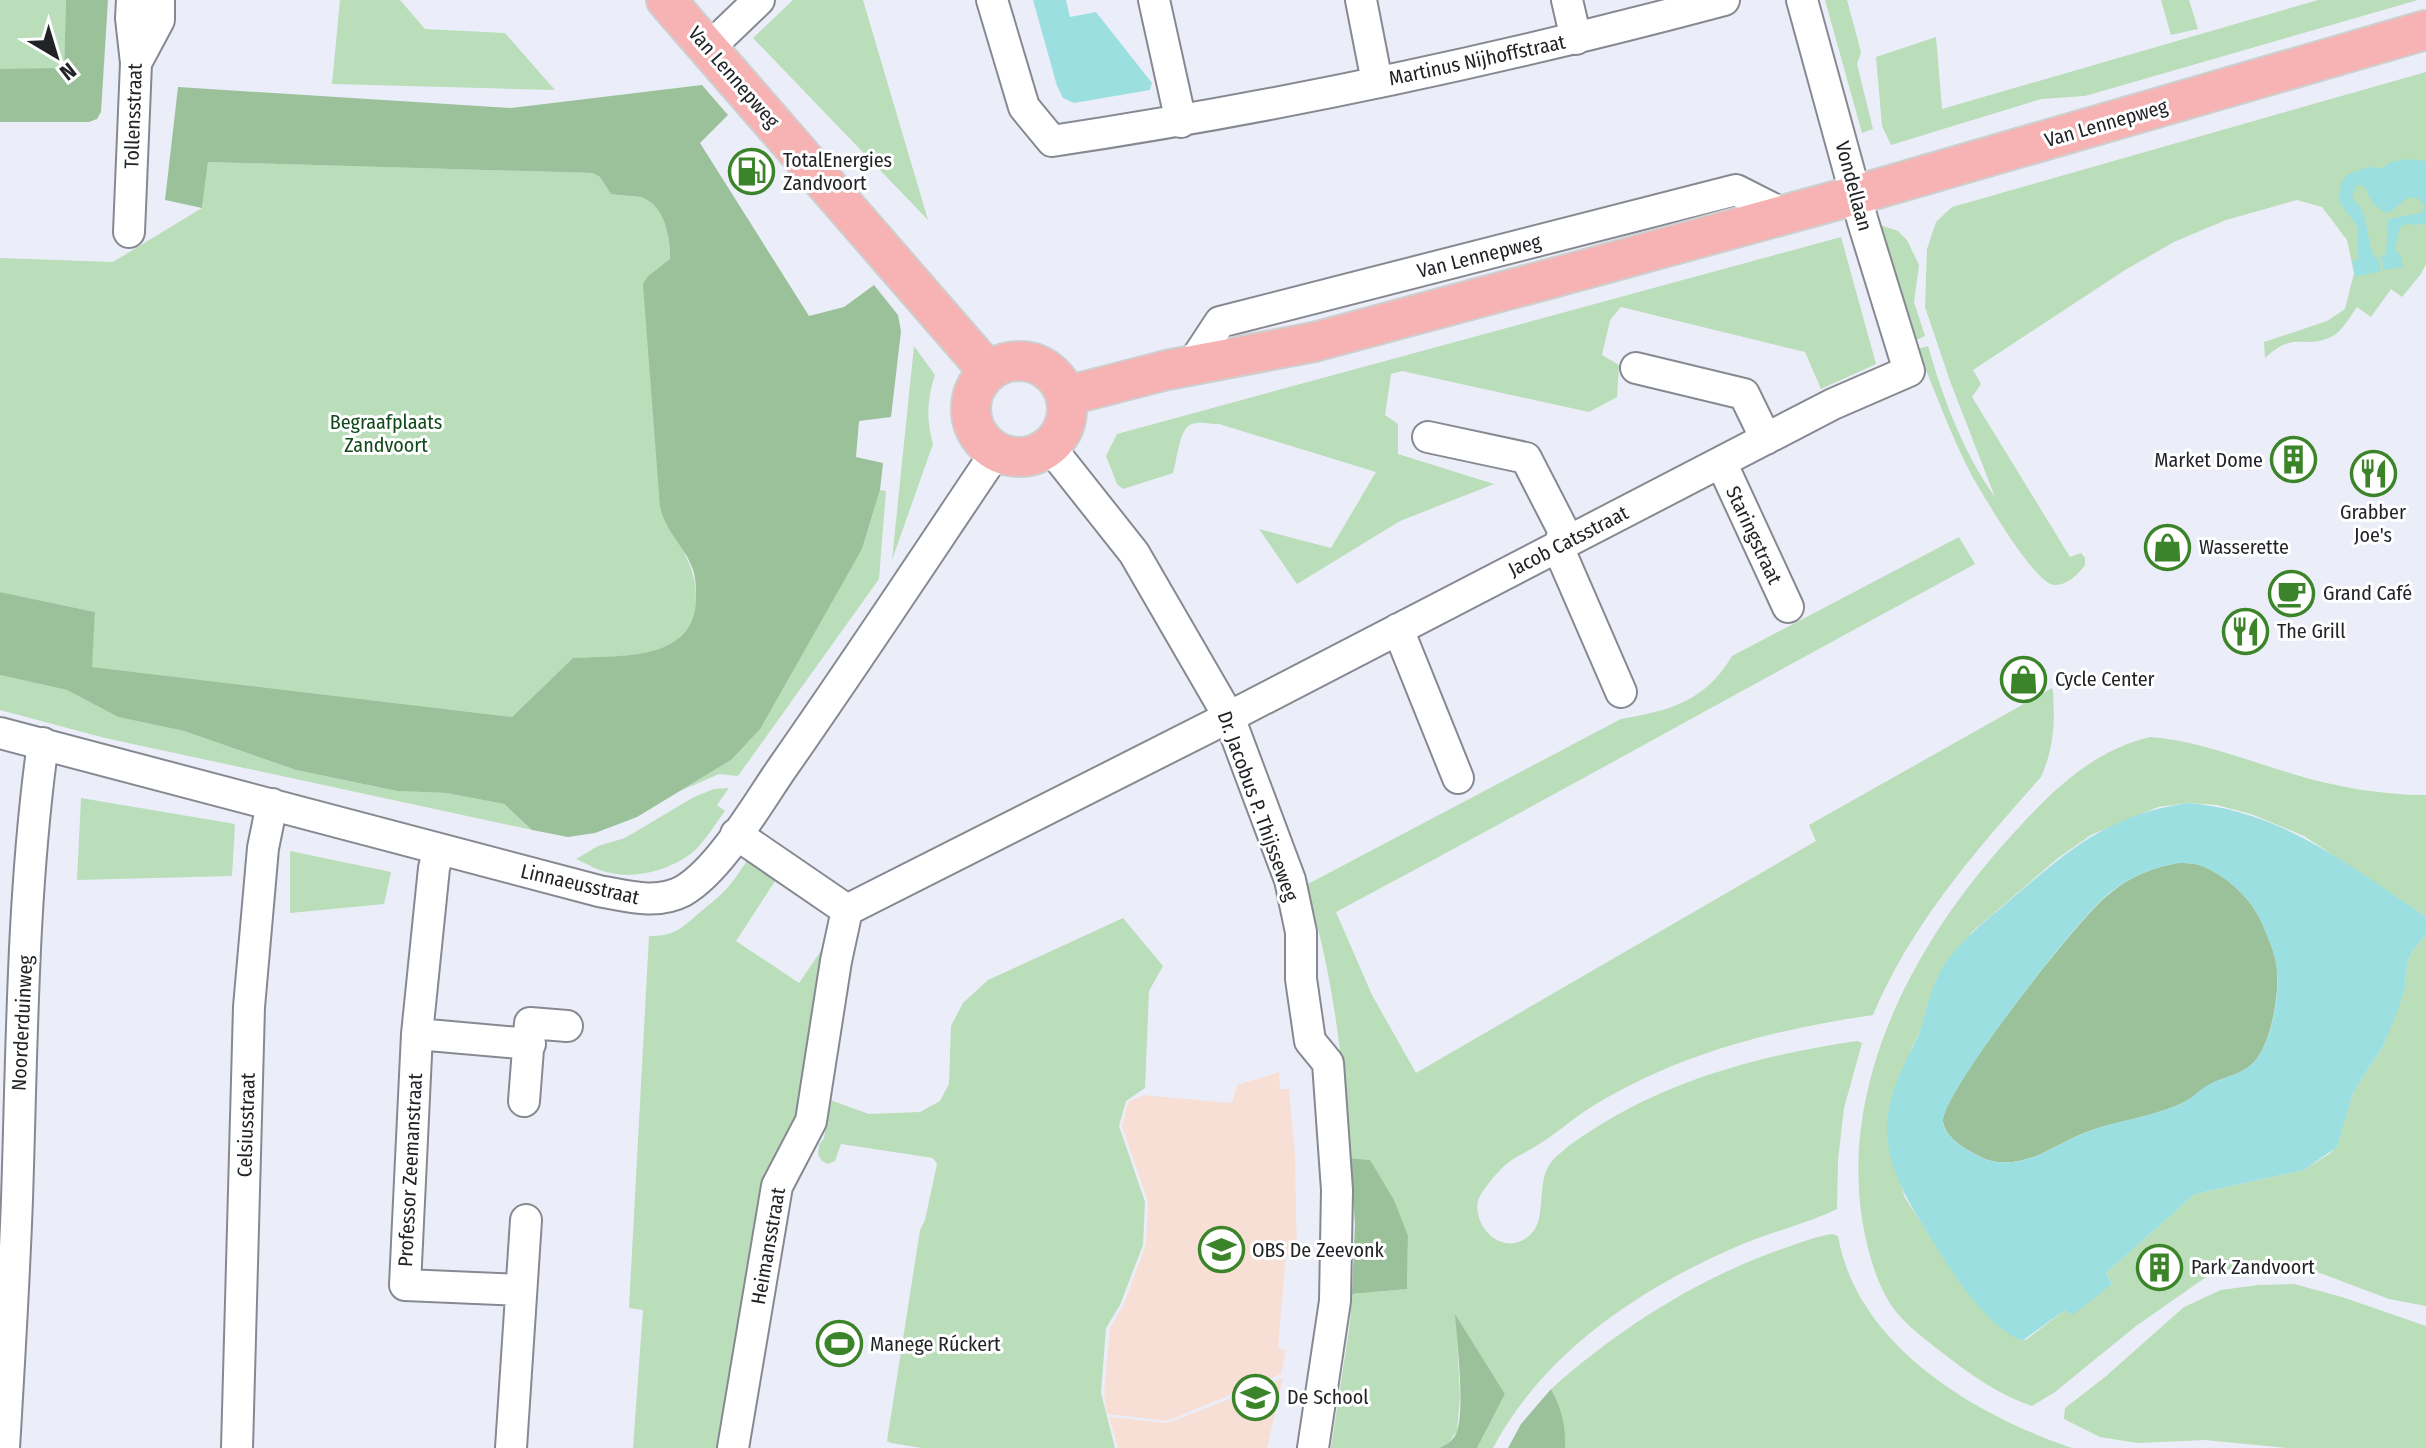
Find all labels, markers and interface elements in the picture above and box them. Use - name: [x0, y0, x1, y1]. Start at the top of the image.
- north arrow: [16, 16, 96, 96]
- street label: Van Lennepweg: [683, 21, 785, 133]
- street label: Martinus Nijhoffstraat: [1387, 29, 1568, 90]
- text: N: [54, 57, 82, 86]
- street label: Tollensstraat: [119, 62, 147, 169]
- street label: Van Lennepweg: [2042, 94, 2171, 152]
- street label: Vondellaan: [1831, 139, 1877, 233]
- fuel station icon: TotalEnergies Zandvoort: [728, 147, 776, 195]
- place label: TotalEnergies Zandvoort: [783, 148, 892, 195]
- street label: Van Lennepweg: [1415, 229, 1544, 283]
- park label: Begraafplaats Zandvoort: [330, 410, 442, 457]
- building icon: Market Dome: [2270, 436, 2318, 484]
- place label: Market Dome: [2154, 448, 2263, 472]
- restaurant icon: Grabber Joe's: [2349, 449, 2397, 497]
- street label: Staringstraat: [1721, 482, 1787, 588]
- street label: Jacob Catsstraat: [1504, 500, 1632, 582]
- place label: Grabber Joe's: [2340, 500, 2406, 547]
- shop icon: Wasserette: [2144, 523, 2192, 571]
- place label: Wasserette: [2199, 535, 2289, 559]
- cafe icon: Grand Café: [2268, 569, 2316, 617]
- place label: Grand Café: [2323, 581, 2412, 605]
- restaurant icon: The Grill: [2222, 607, 2270, 655]
- place label: The Grill: [2277, 619, 2345, 643]
- shop icon: Cycle Center: [2000, 655, 2048, 703]
- place label: Cycle Center: [2055, 667, 2155, 691]
- street label: Dr. Jacobus P. Thijsseweg: [1212, 708, 1304, 905]
- street label: Linnaeusstraat: [518, 859, 642, 909]
- street label: Noorderduinweg: [6, 954, 38, 1091]
- street label: Celsiusstraat: [232, 1072, 260, 1178]
- street label: Professor Zeemanstraat: [393, 1072, 427, 1267]
- street label: Heimansstraat: [746, 1185, 790, 1306]
- school or university icon: OBS De Zeevonk: [1197, 1226, 1245, 1274]
- place label: OBS De Zeevonk: [1252, 1238, 1384, 1262]
- building icon: Park Zandvoort: [2136, 1243, 2184, 1291]
- place label: Park Zandvoort: [2191, 1255, 2315, 1279]
- sports icon: Manege Rúckert: [815, 1320, 863, 1368]
- place label: Manege Rúckert: [870, 1332, 1001, 1356]
- school or university icon: De School: [1232, 1373, 1280, 1421]
- place label: De School: [1287, 1385, 1369, 1409]

